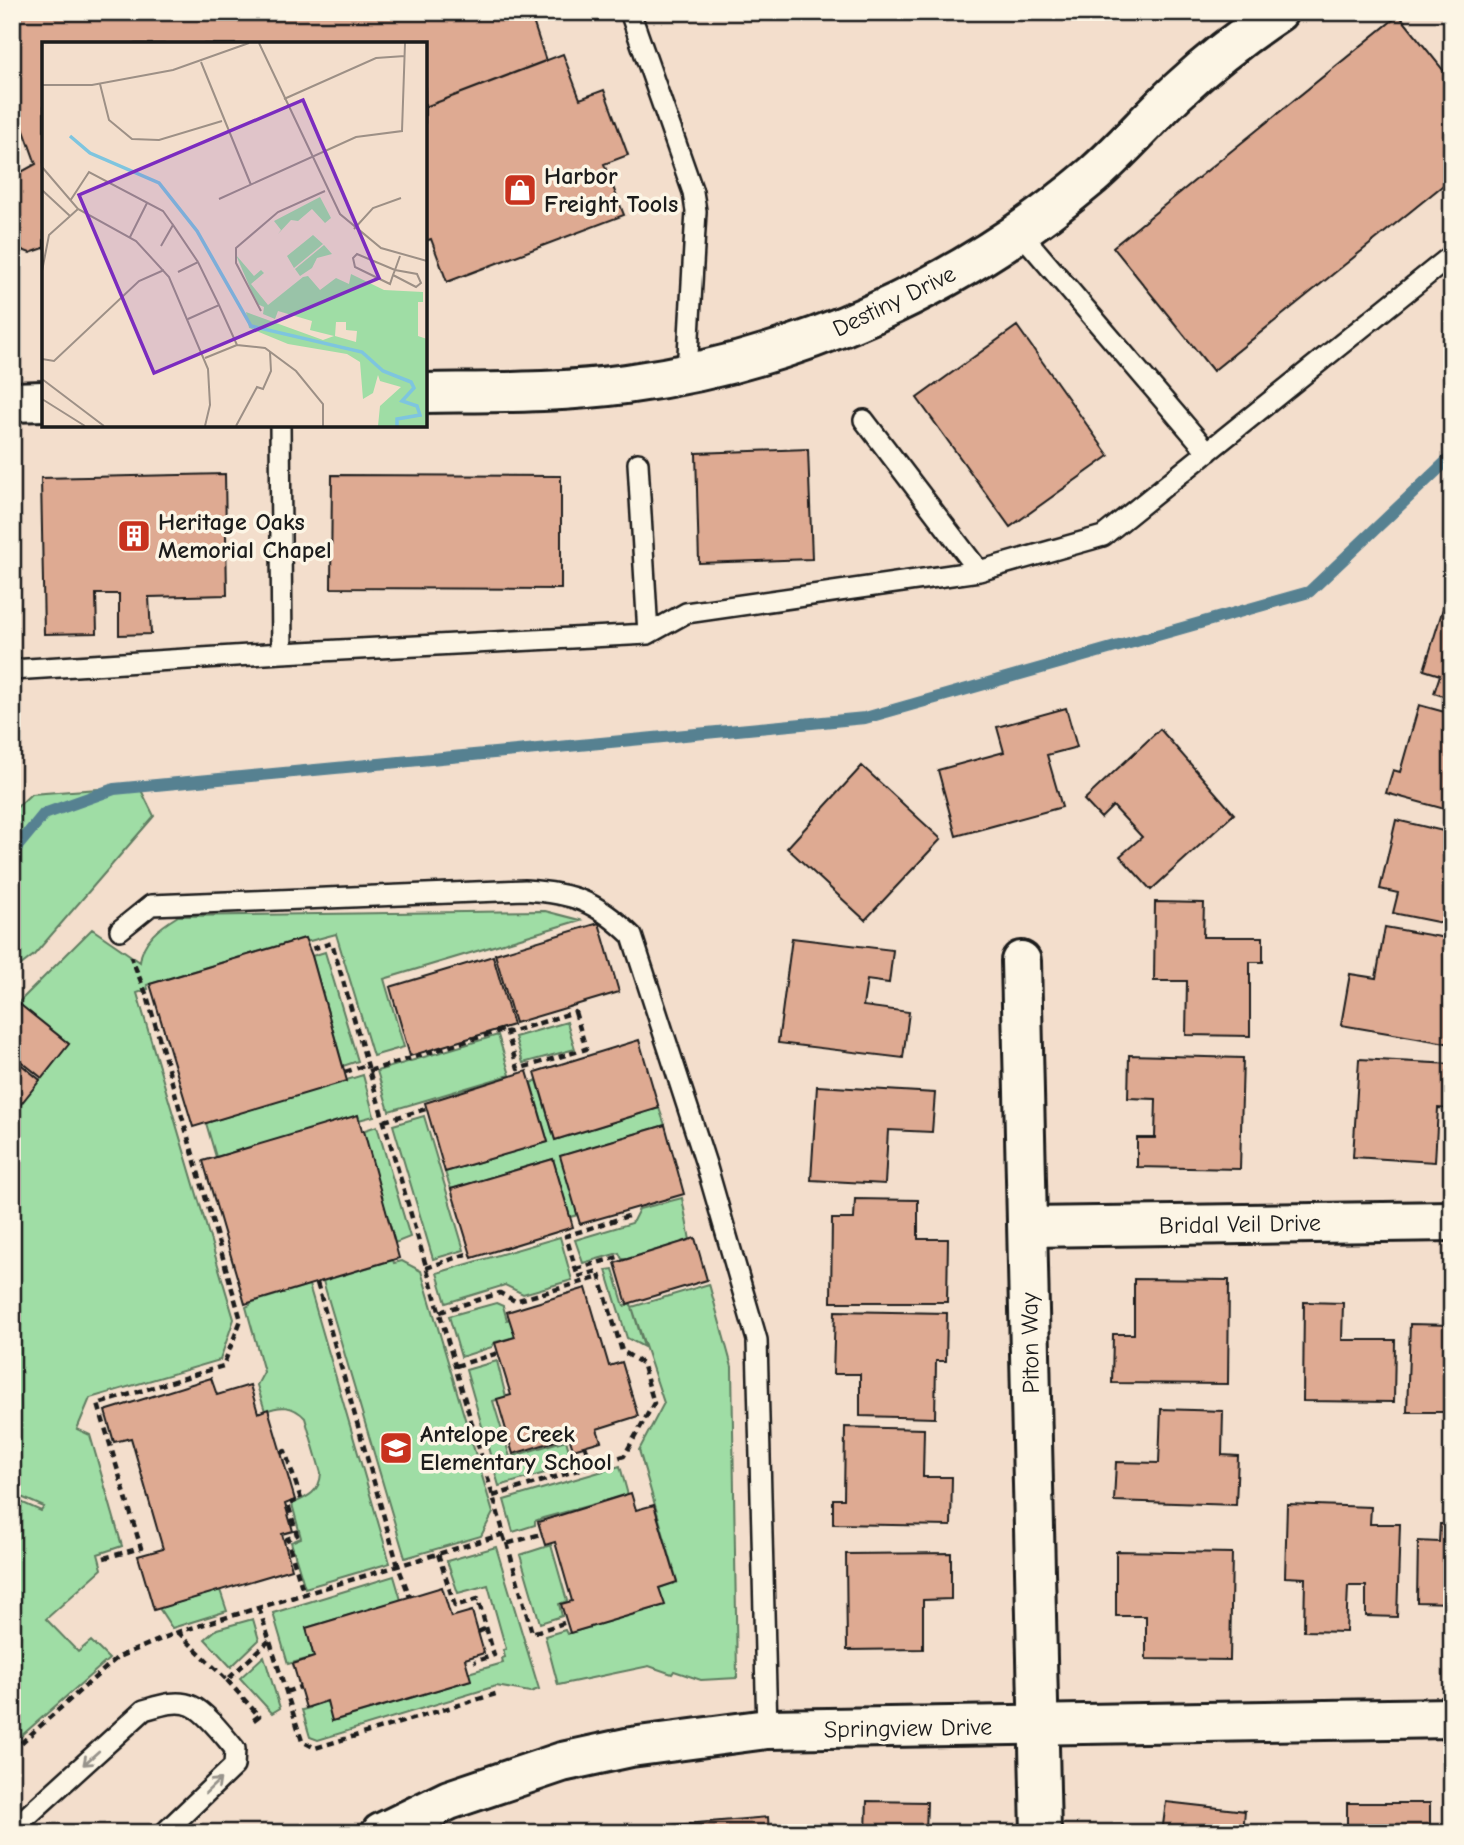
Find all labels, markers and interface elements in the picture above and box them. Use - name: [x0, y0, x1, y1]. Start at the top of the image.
- inset map: [42, 42, 427, 427]
- place label: Harbor Freight Tools: [544, 162, 678, 218]
- shop icon: Harbor Freight Tools: [501, 171, 539, 209]
- street label: Destiny Drive: [828, 259, 960, 343]
- place label: Heritage Oaks Memorial Chapel: [158, 508, 332, 564]
- building icon: Heritage Oaks Memorial Chapel: [115, 517, 153, 555]
- street label: Bridal Veil Drive: [1159, 1209, 1321, 1239]
- street label: Piton Way: [1015, 1292, 1045, 1394]
- place label: Antelope Creek Elementary School: [420, 1420, 612, 1476]
- school or university icon: Antelope Creek Elementary School: [377, 1429, 415, 1467]
- street label: Springview Drive: [824, 1713, 992, 1743]
- one-way arrow: [82, 1750, 100, 1766]
- one-way arrow: [204, 1777, 221, 1794]

